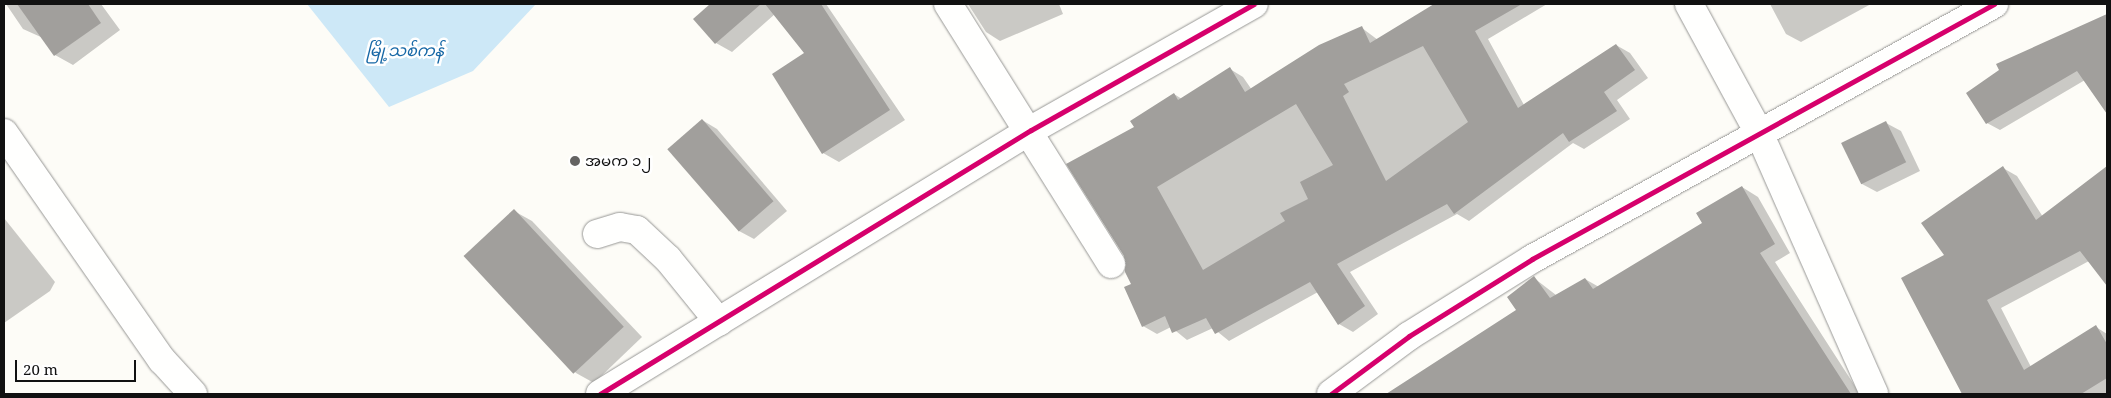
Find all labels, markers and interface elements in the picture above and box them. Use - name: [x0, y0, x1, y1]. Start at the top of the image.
- water label: မြို့သစ်ကန်: [366, 40, 444, 60]
- place label: အမက ၁၂: [585, 152, 651, 170]
- marker: အမက ၁၂: [569, 155, 581, 167]
- scale bar: [18, 350, 139, 382]
- text: 20 m: [23, 359, 58, 379]

